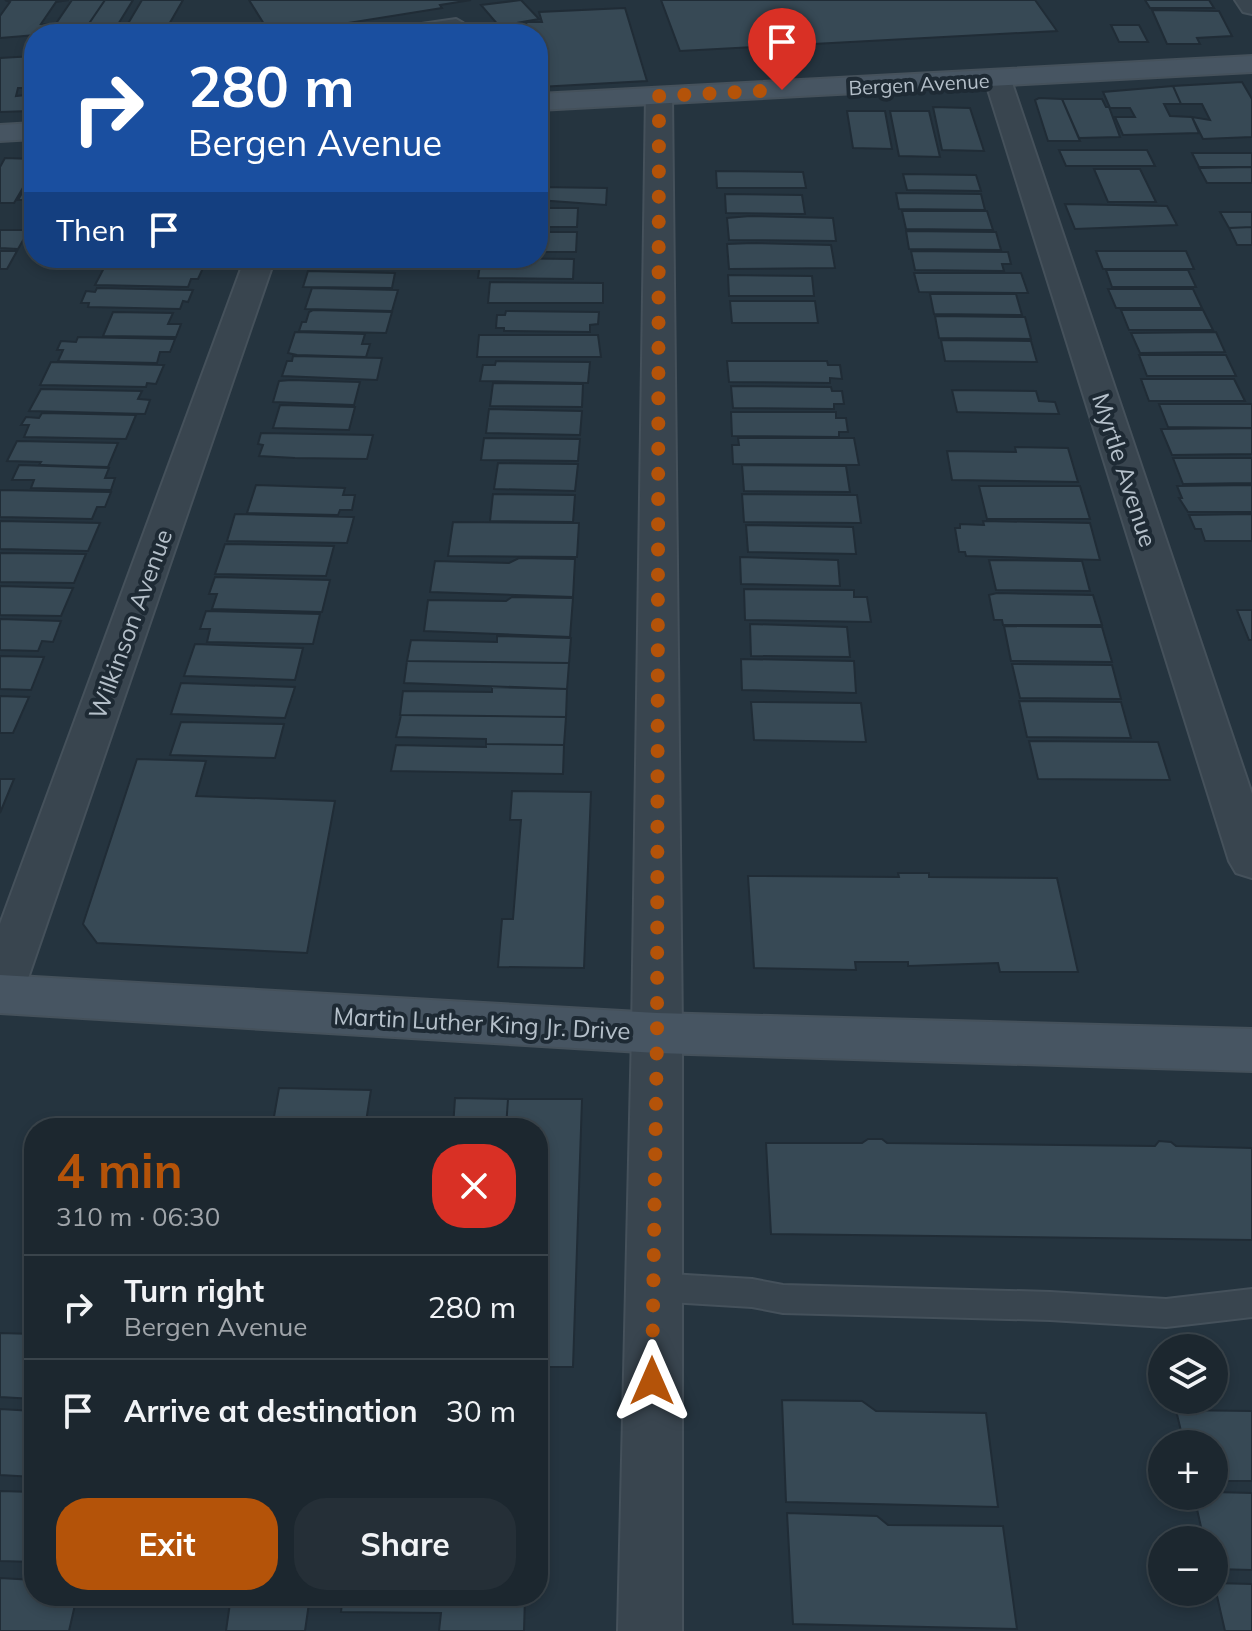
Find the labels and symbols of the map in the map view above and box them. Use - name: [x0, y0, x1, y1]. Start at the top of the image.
- pin: [748, 8, 816, 90]
- street label: Bergen Avenue: [848, 68, 990, 100]
- street label: Myrtle Avenue: [1086, 389, 1164, 551]
- street label: Wilkinson Avenue: [82, 525, 178, 723]
- street label: Martin Luther King Jr. Drive: [333, 1000, 631, 1046]
- position arrow: [610, 1339, 694, 1423]

